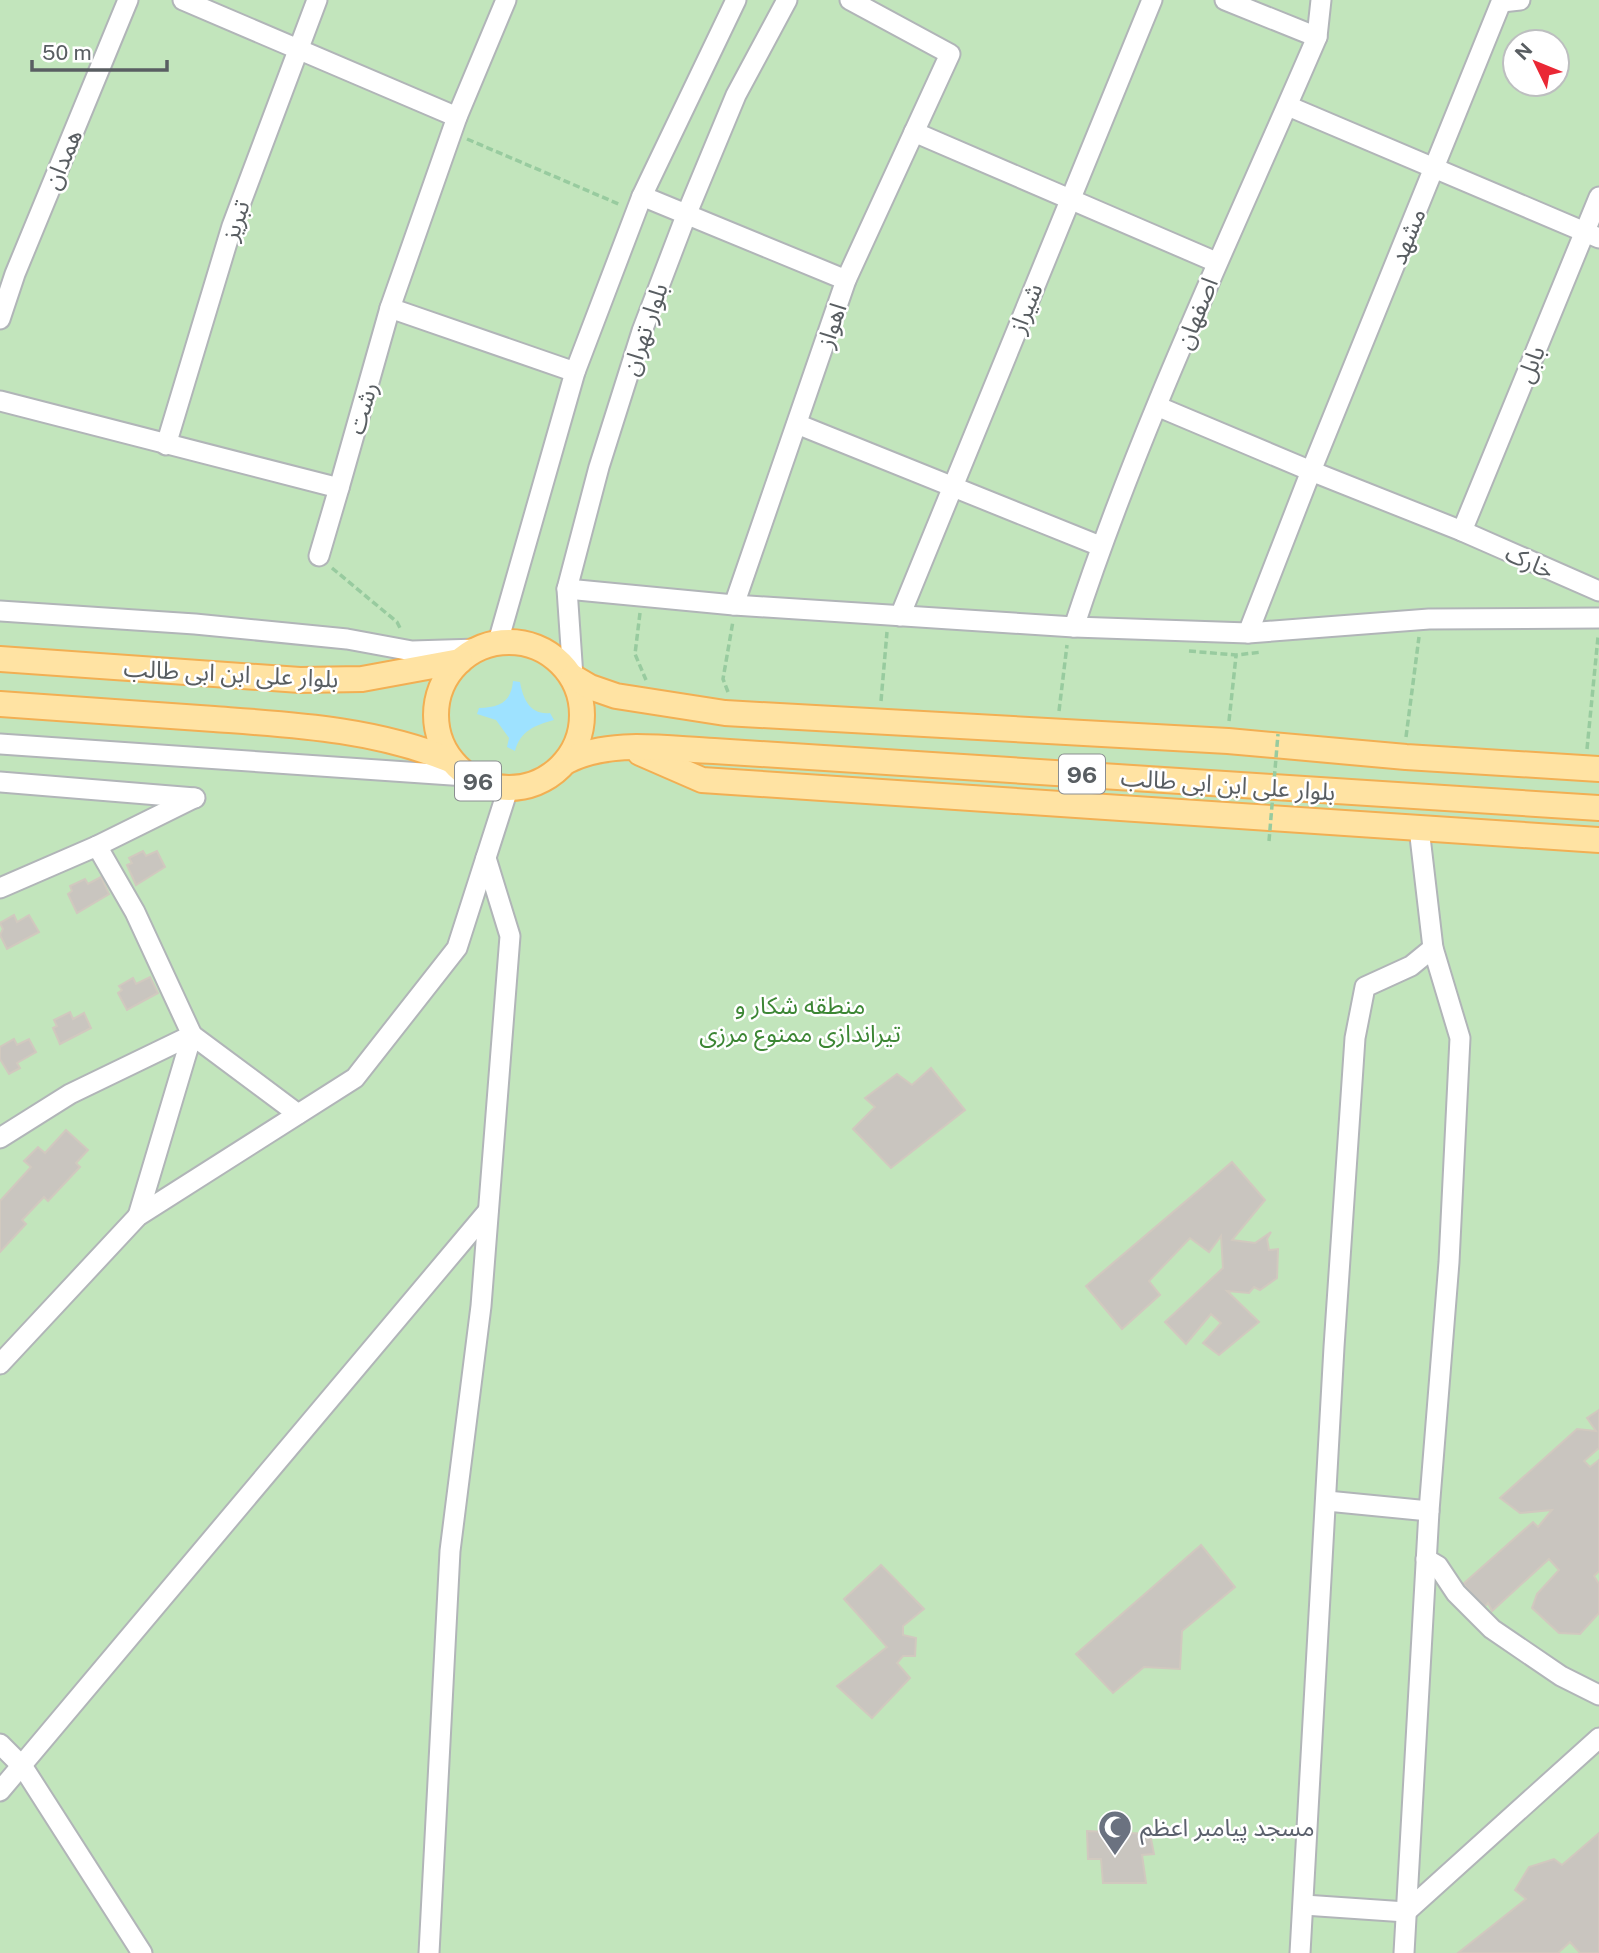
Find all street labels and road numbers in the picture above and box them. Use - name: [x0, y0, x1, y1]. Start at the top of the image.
- street label: همدان: [37, 125, 88, 194]
- street label: تبریز: [215, 196, 256, 245]
- street label: مشهد: [1383, 204, 1431, 268]
- street label: اصفهان: [1169, 273, 1224, 353]
- street label: بلوار تهران: [615, 279, 674, 379]
- street label: شیراز: [1002, 279, 1048, 338]
- street label: اهواز: [810, 299, 853, 352]
- street label: بابل: [1510, 341, 1550, 387]
- street label: رشت: [341, 379, 384, 438]
- street label: خارک: [1501, 538, 1559, 585]
- street label: بلوار علی ابن ابی طالب: [123, 653, 339, 694]
- road number: 96: [1059, 754, 1105, 794]
- road number: 96: [455, 762, 501, 800]
- street label: بلوار علی ابن ابی طالب: [1120, 763, 1336, 806]

